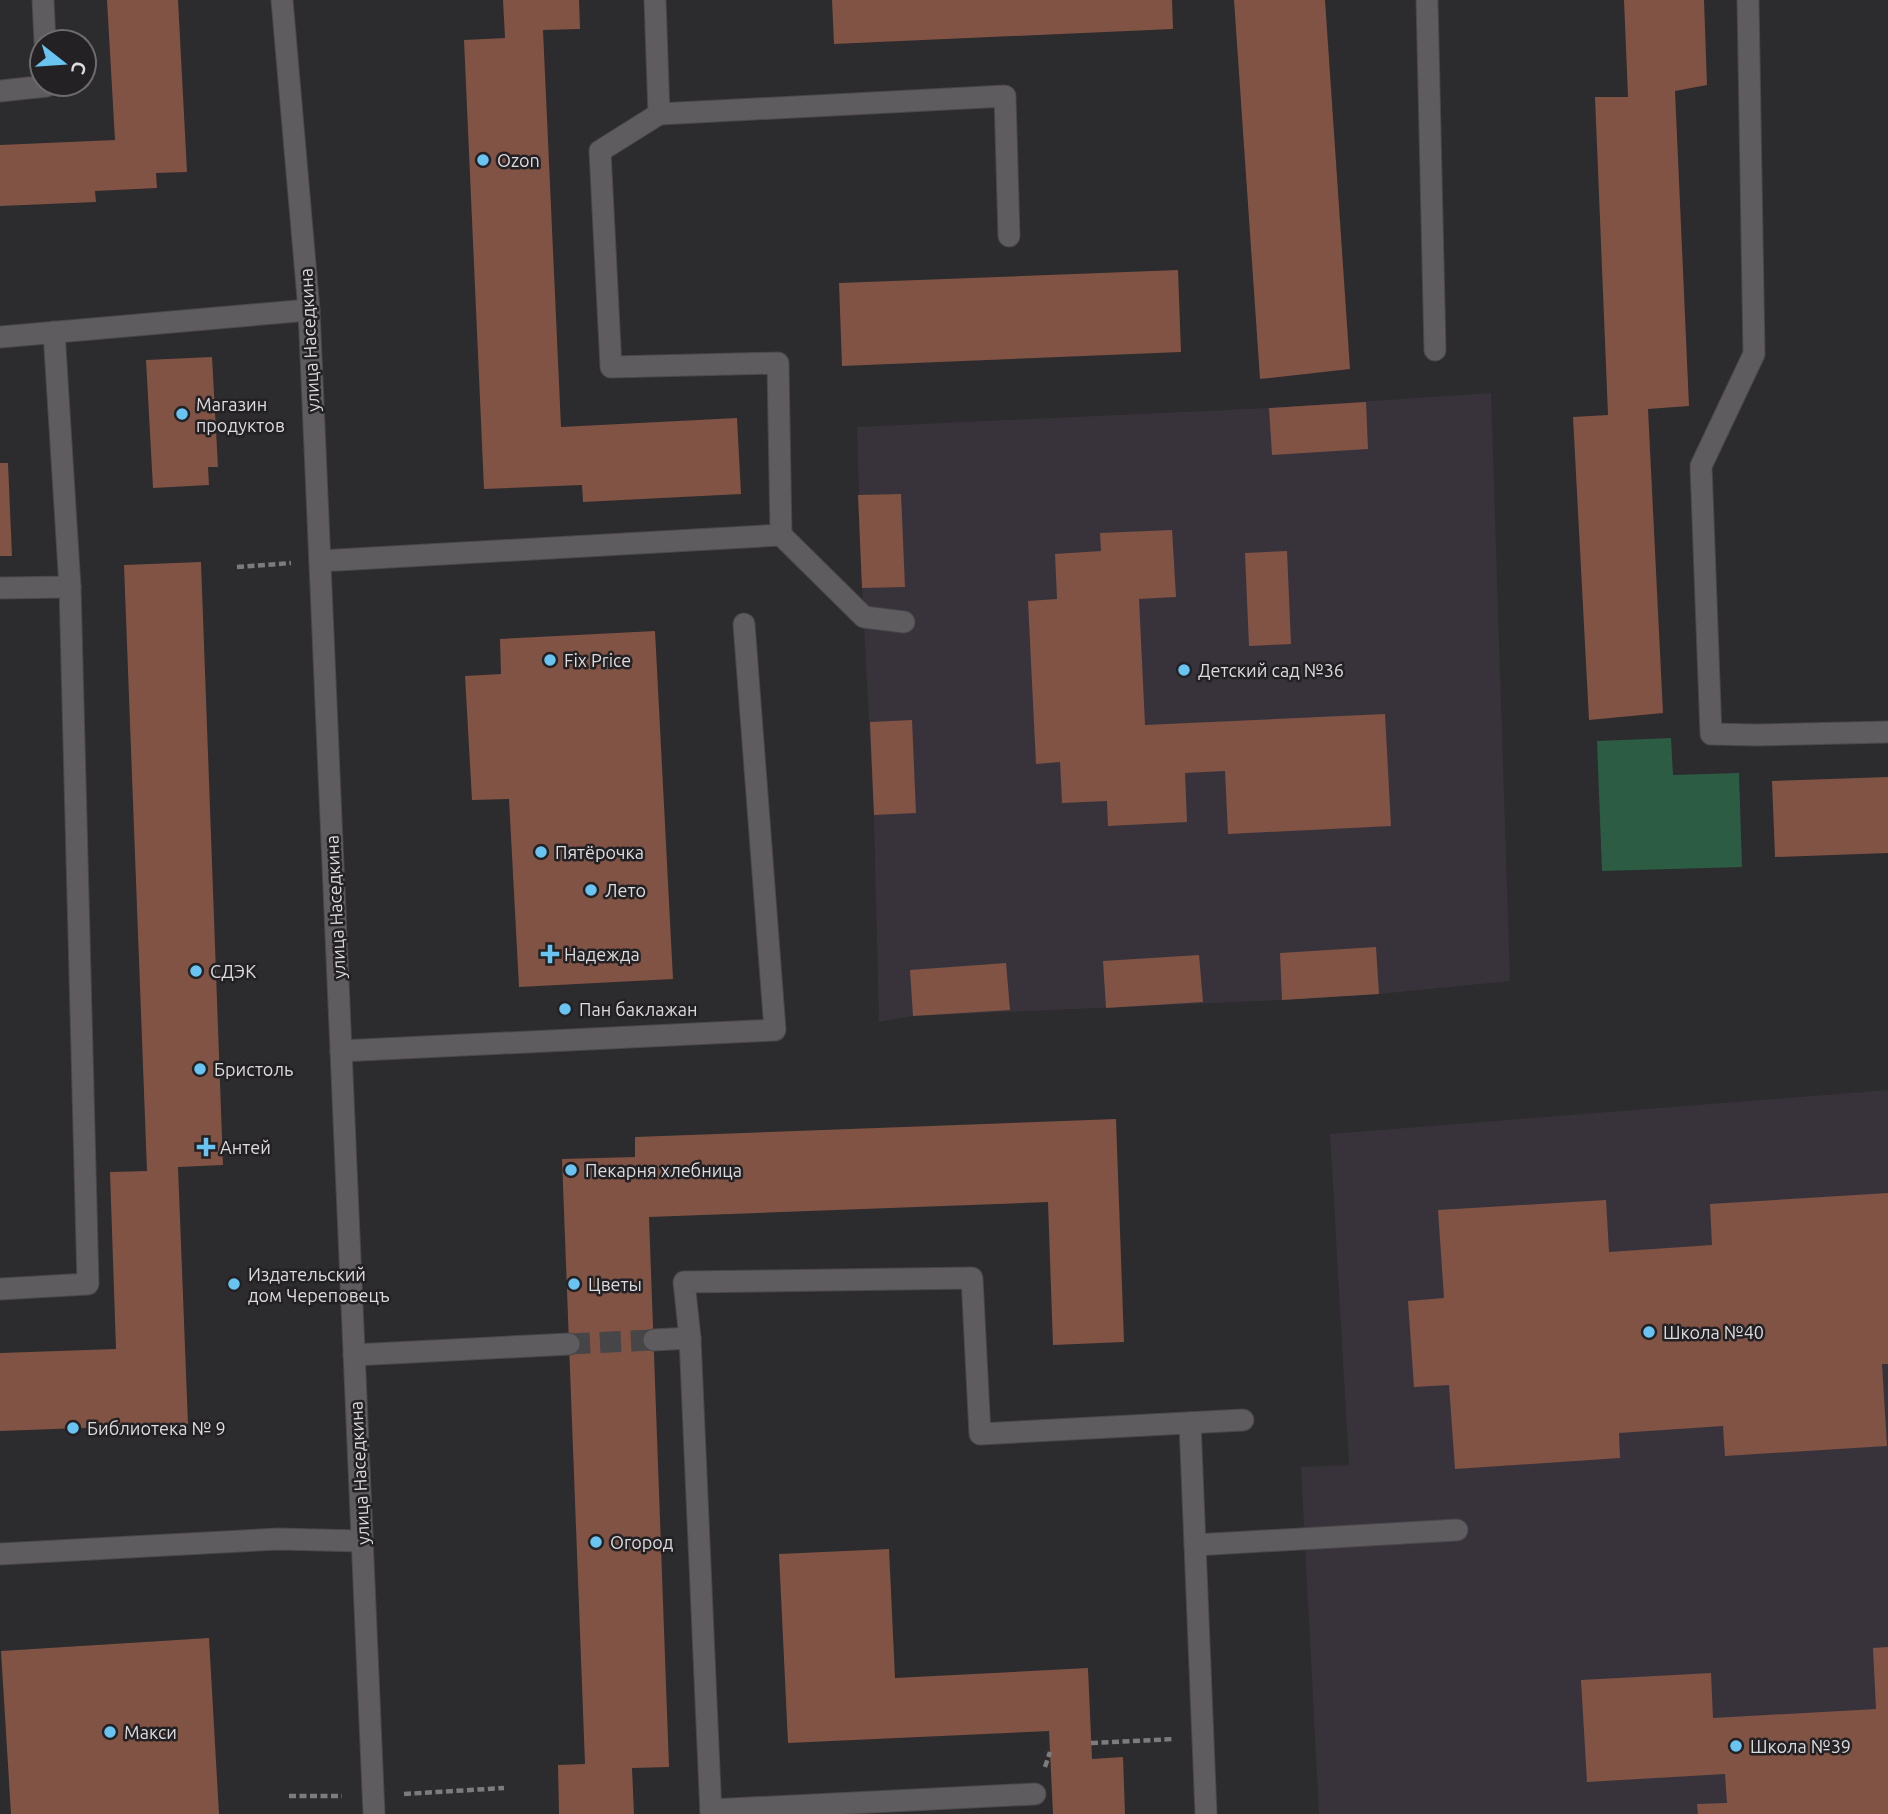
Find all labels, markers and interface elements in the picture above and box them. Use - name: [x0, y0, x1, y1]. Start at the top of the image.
- north arrow: [28, 28, 98, 98]
- text: С: [67, 59, 92, 77]
- place label: Ozon: [497, 150, 540, 170]
- marker: Ozon: [475, 152, 491, 168]
- street label: улица Наседкина: [295, 268, 323, 412]
- place label: Магазин продуктов: [196, 394, 285, 435]
- marker: Магазин продуктов: [174, 406, 190, 422]
- place label: Fix Price: [564, 650, 631, 670]
- marker: Fix Price: [542, 652, 558, 668]
- place label: Детский сад №36: [1198, 660, 1344, 680]
- marker: Детский сад №36: [1176, 662, 1192, 678]
- street label: улица Наседкина: [321, 835, 349, 979]
- place label: Пятёрочка: [555, 842, 644, 862]
- marker: Пятёрочка: [533, 844, 549, 860]
- place label: Лето: [605, 880, 646, 900]
- marker: Лето: [583, 882, 599, 898]
- place label: Надежда: [564, 944, 640, 964]
- marker: Надежда: [542, 946, 558, 962]
- place label: СДЭК: [210, 961, 256, 981]
- marker: СДЭК: [188, 963, 204, 979]
- place label: Пан баклажан: [579, 999, 698, 1019]
- marker: Пан баклажан: [557, 1001, 573, 1017]
- place label: Бристоль: [214, 1059, 293, 1079]
- marker: Бристоль: [192, 1061, 208, 1077]
- place label: Антей: [220, 1137, 271, 1157]
- marker: Антей: [198, 1139, 214, 1155]
- place label: Пекарня хлебница: [585, 1160, 742, 1180]
- marker: Пекарня хлебница: [563, 1162, 579, 1178]
- place label: Издательский дом Череповецъ: [248, 1264, 390, 1305]
- place label: Цветы: [588, 1274, 642, 1294]
- marker: Издательский дом Череповецъ: [226, 1276, 242, 1292]
- marker: Цветы: [566, 1276, 582, 1292]
- place label: Школа №40: [1663, 1322, 1764, 1342]
- marker: Школа №40: [1641, 1324, 1657, 1340]
- street label: улица Наседкина: [345, 1401, 373, 1545]
- place label: Библиотека № 9: [87, 1418, 226, 1438]
- marker: Библиотека № 9: [65, 1420, 81, 1436]
- place label: Огород: [610, 1532, 674, 1552]
- marker: Огород: [588, 1534, 604, 1550]
- place label: Макси: [124, 1722, 177, 1742]
- marker: Макси: [102, 1724, 118, 1740]
- place label: Школа №39: [1750, 1736, 1851, 1756]
- marker: Школа №39: [1728, 1738, 1744, 1754]

